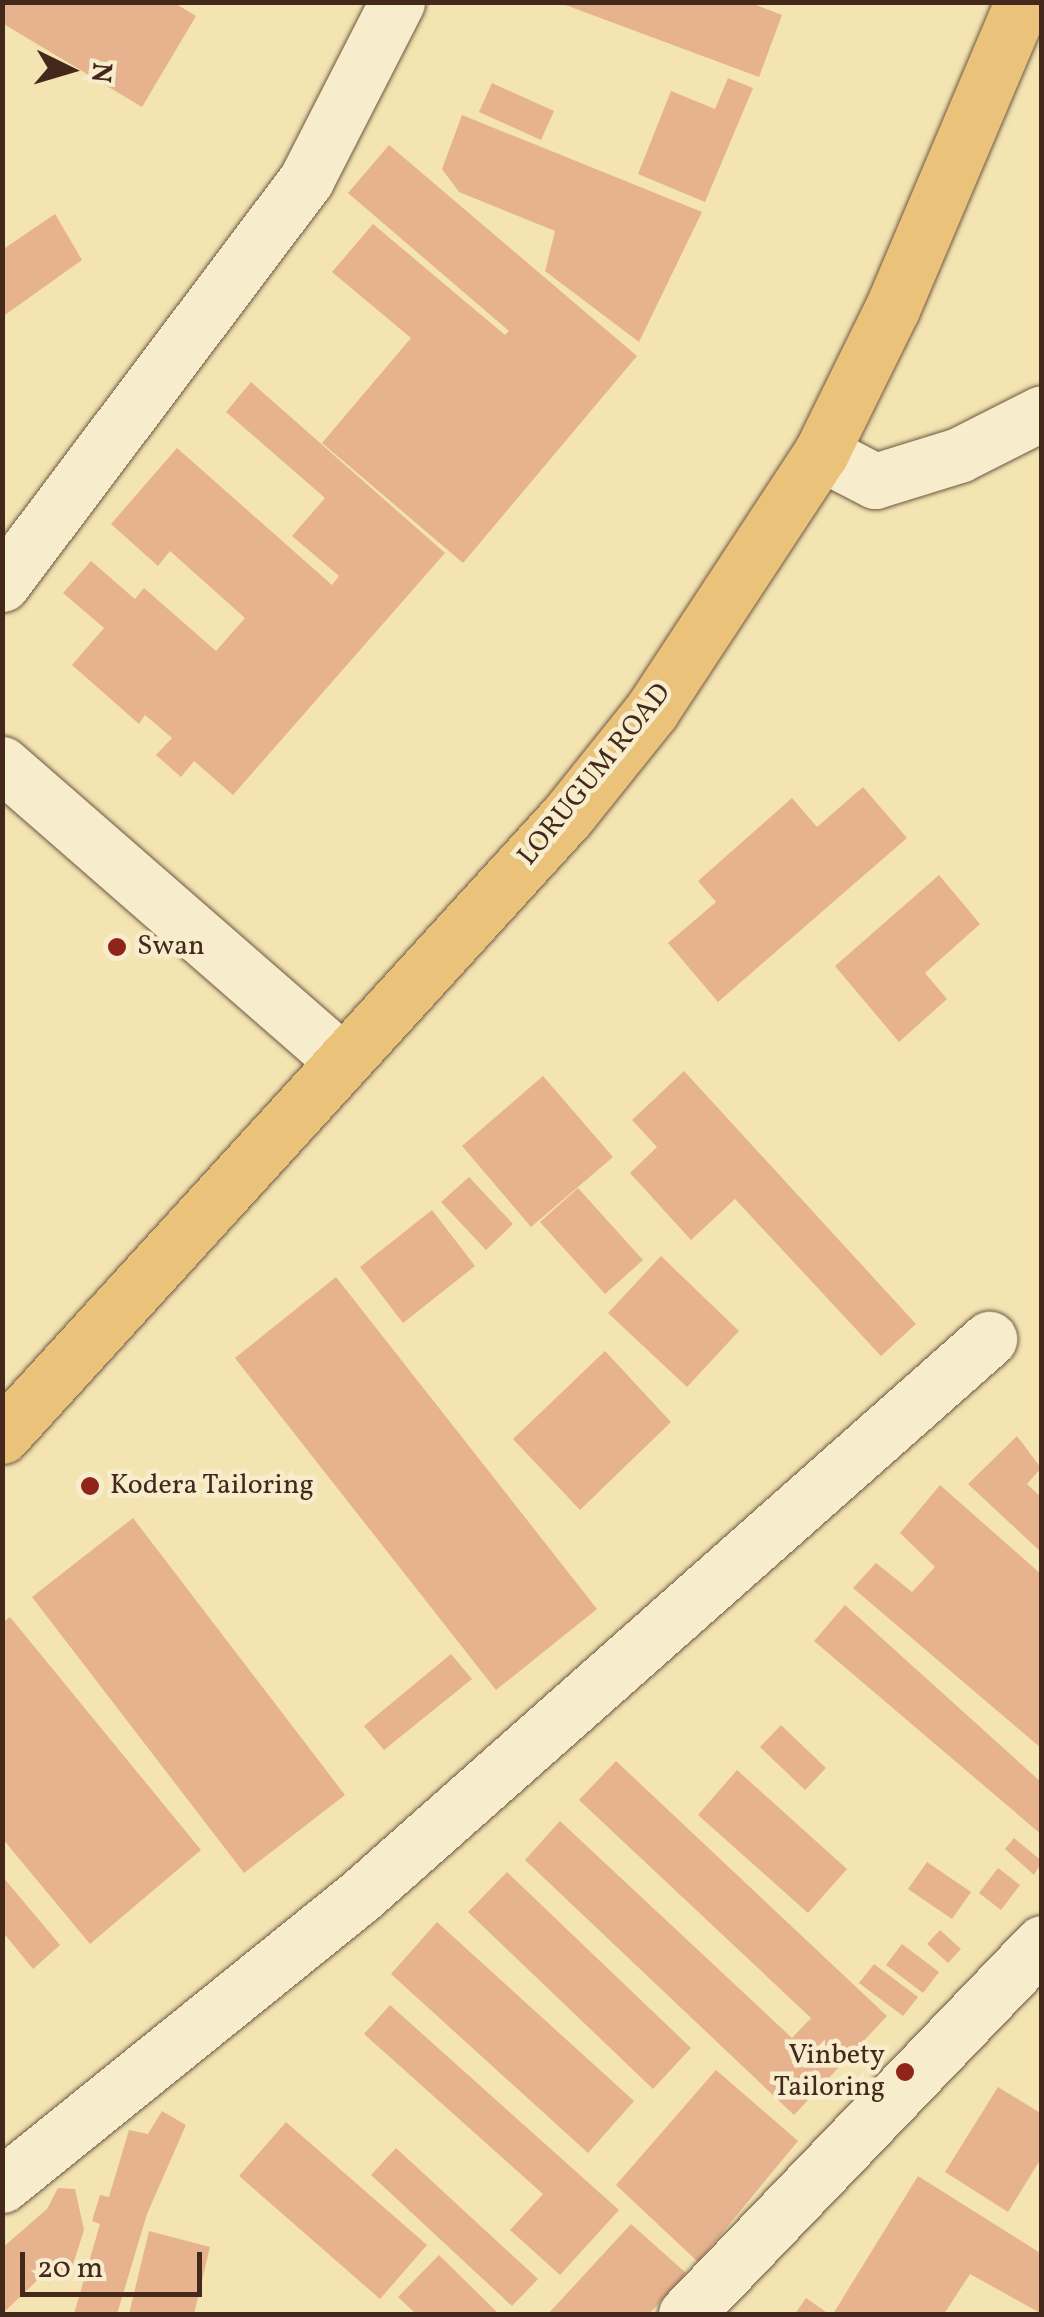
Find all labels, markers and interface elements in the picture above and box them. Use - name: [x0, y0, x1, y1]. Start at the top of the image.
- north arrow: [20, 20, 120, 120]
- text: N: [80, 61, 121, 84]
- street label: LORUGUM ROAD: [511, 677, 679, 873]
- place label: Swan: [137, 930, 205, 964]
- marker: Swan: [106, 936, 128, 958]
- place label: Kodera Tailoring: [110, 1469, 315, 1503]
- marker: Kodera Tailoring: [79, 1475, 101, 1497]
- place label: Vinbety Tailoring: [773, 2039, 885, 2105]
- marker: Vinbety Tailoring: [894, 2061, 916, 2083]
- scale bar: [25, 2232, 208, 2294]
- text: 20 m: [37, 2248, 103, 2290]

